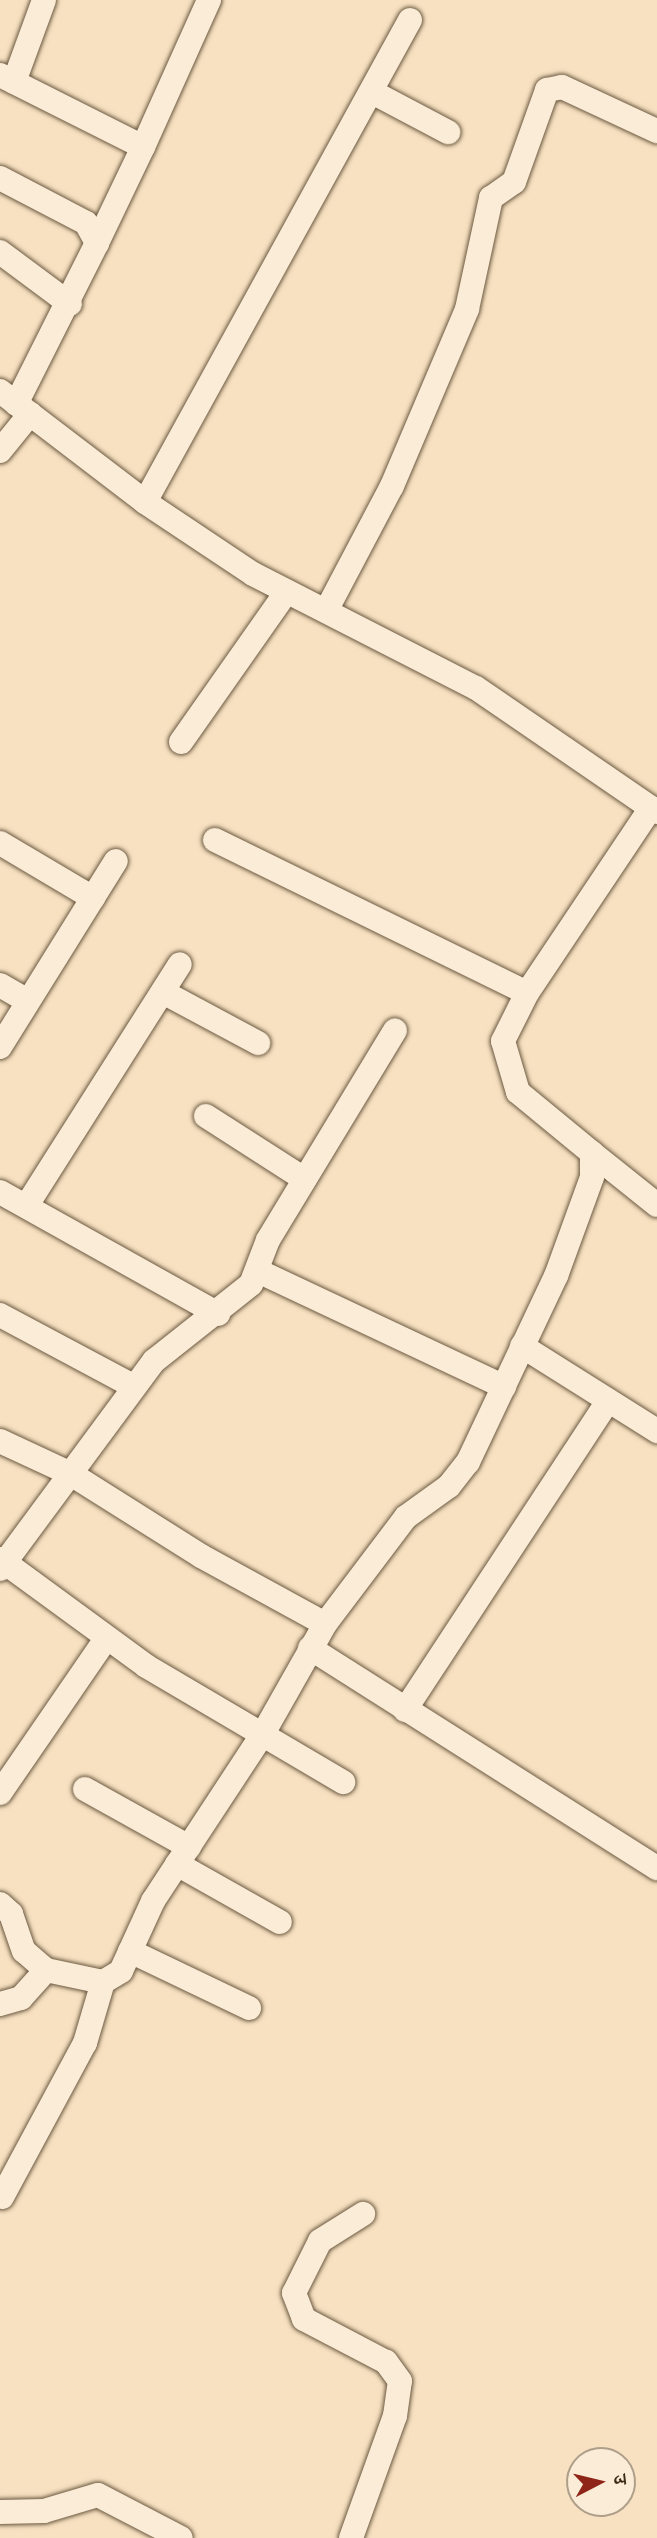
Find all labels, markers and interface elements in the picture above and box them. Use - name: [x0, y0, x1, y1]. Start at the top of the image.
- north arrow: [566, 2447, 636, 2517]
- text: उ: [606, 2473, 633, 2486]

